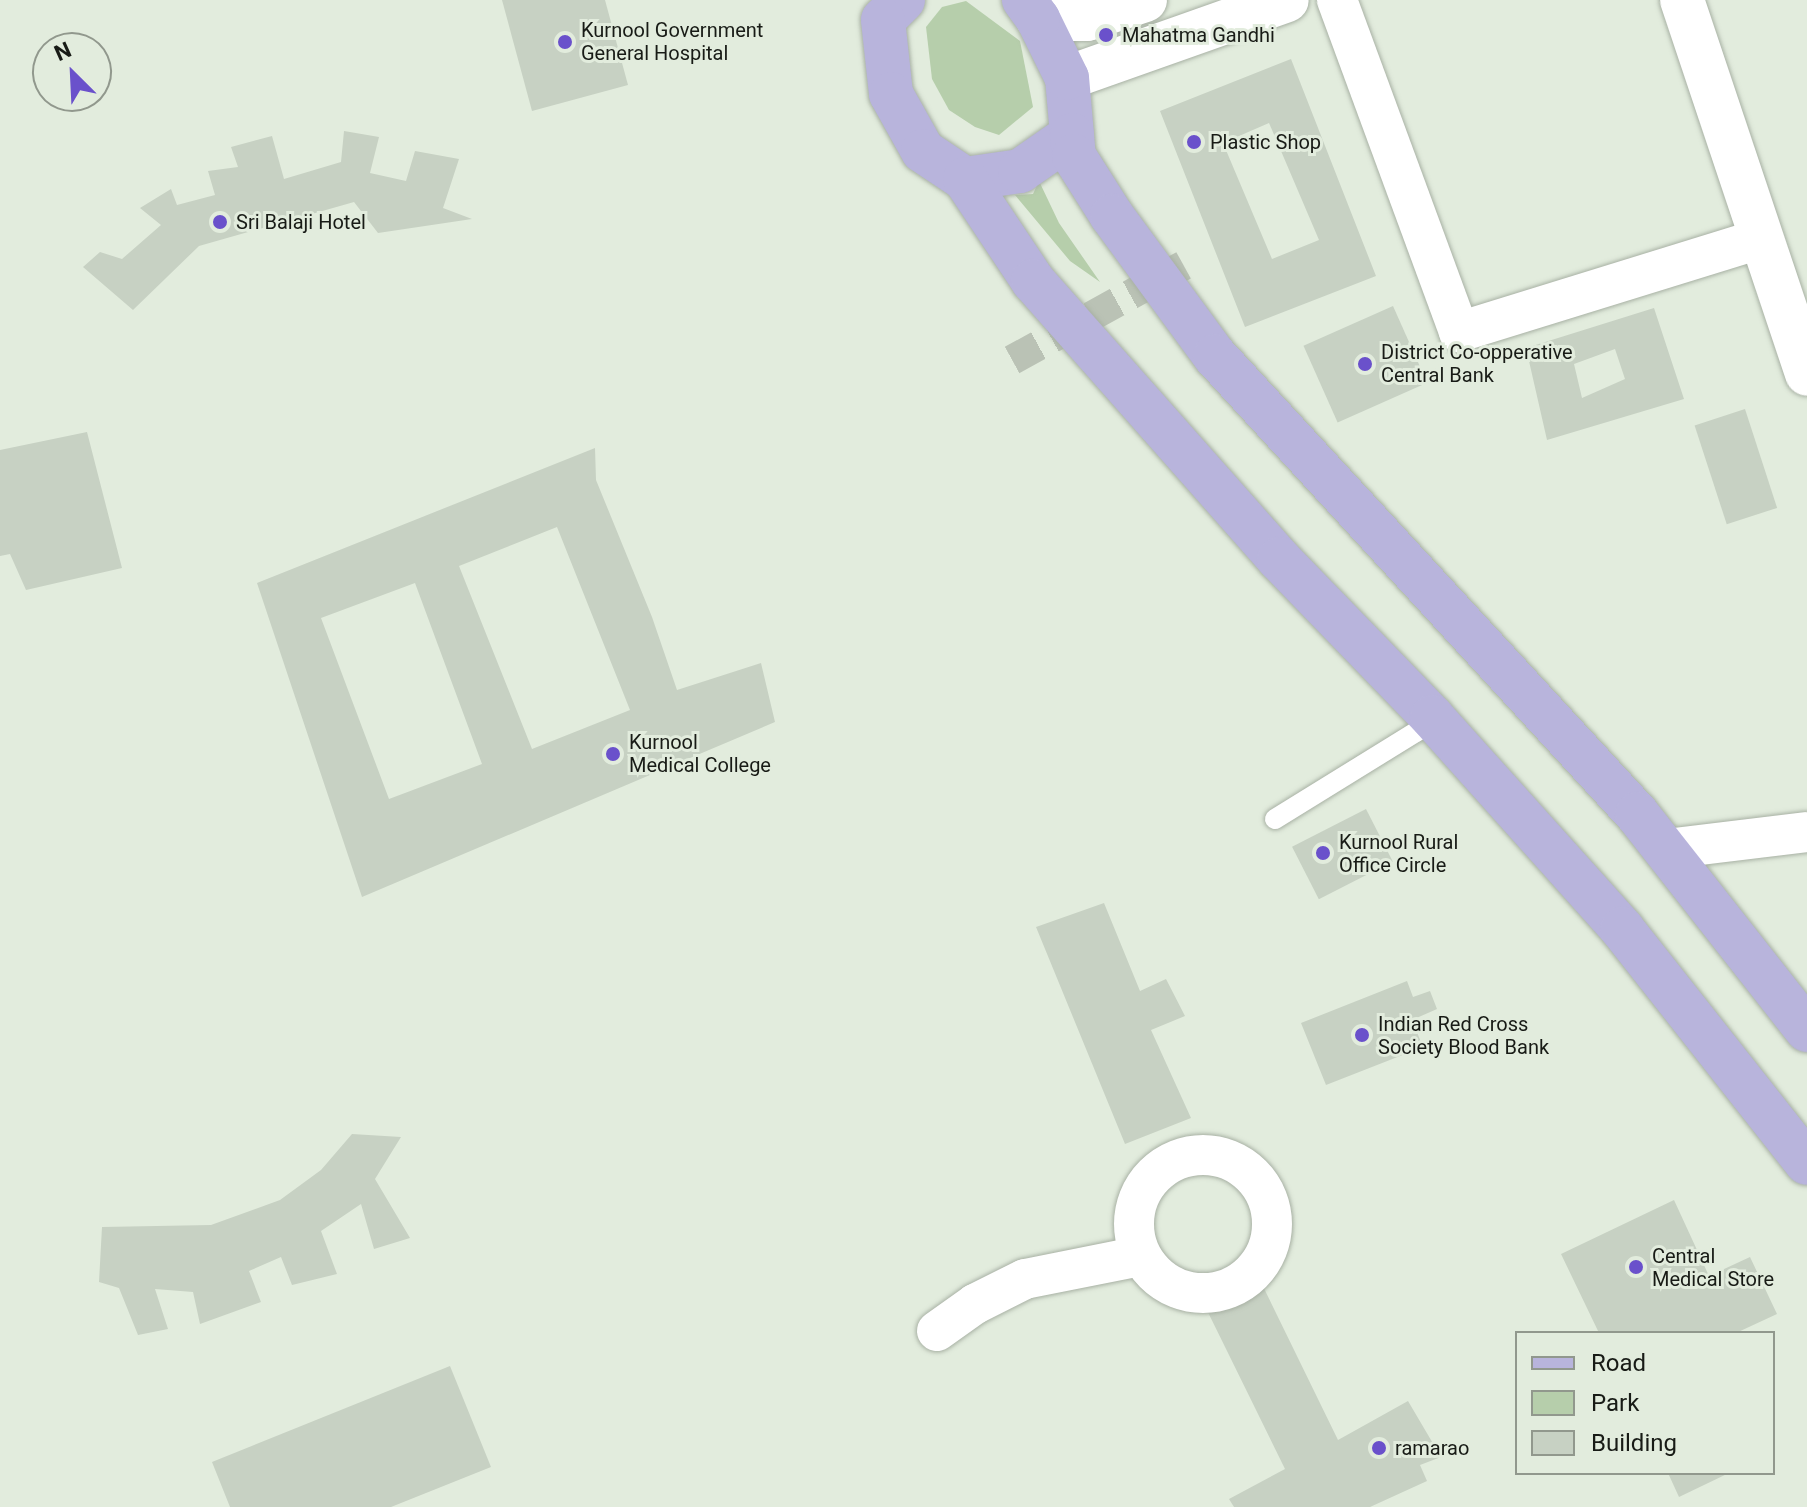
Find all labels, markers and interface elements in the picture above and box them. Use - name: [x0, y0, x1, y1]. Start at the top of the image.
- place label: Kurnool Government General Hospital: [581, 18, 763, 65]
- place label: Mahatma Gandhi: [1122, 23, 1275, 47]
- marker: Mahatma Gandhi: [1097, 26, 1115, 44]
- north arrow: [32, 32, 112, 112]
- marker: Kurnool Government General Hospital: [556, 33, 574, 51]
- text: N: [51, 37, 75, 66]
- place label: Plastic Shop: [1210, 130, 1321, 154]
- marker: Plastic Shop: [1185, 133, 1203, 151]
- place label: Sri Balaji Hotel: [236, 210, 366, 234]
- marker: Sri Balaji Hotel: [211, 213, 229, 231]
- place label: District Co-opperative Central Bank: [1381, 340, 1573, 387]
- marker: District Co-opperative Central Bank: [1356, 355, 1374, 373]
- place label: Kurnool Medical College: [629, 730, 771, 777]
- marker: Kurnool Medical College: [604, 745, 622, 763]
- place label: Kurnool Rural Office Circle: [1339, 830, 1458, 877]
- marker: Kurnool Rural Office Circle: [1314, 844, 1332, 862]
- place label: Indian Red Cross Society Blood Bank: [1378, 1012, 1549, 1059]
- marker: Indian Red Cross Society Blood Bank: [1353, 1026, 1371, 1044]
- place label: Central Medical Store: [1652, 1244, 1774, 1291]
- marker: Central Medical Store: [1627, 1258, 1645, 1276]
- legend: [1515, 1331, 1775, 1475]
- text: Road: [1591, 1349, 1646, 1377]
- text: Park: [1591, 1389, 1639, 1417]
- text: Building: [1591, 1429, 1677, 1457]
- place label: ramarao: [1395, 1436, 1469, 1460]
- marker: ramarao: [1370, 1439, 1388, 1457]

